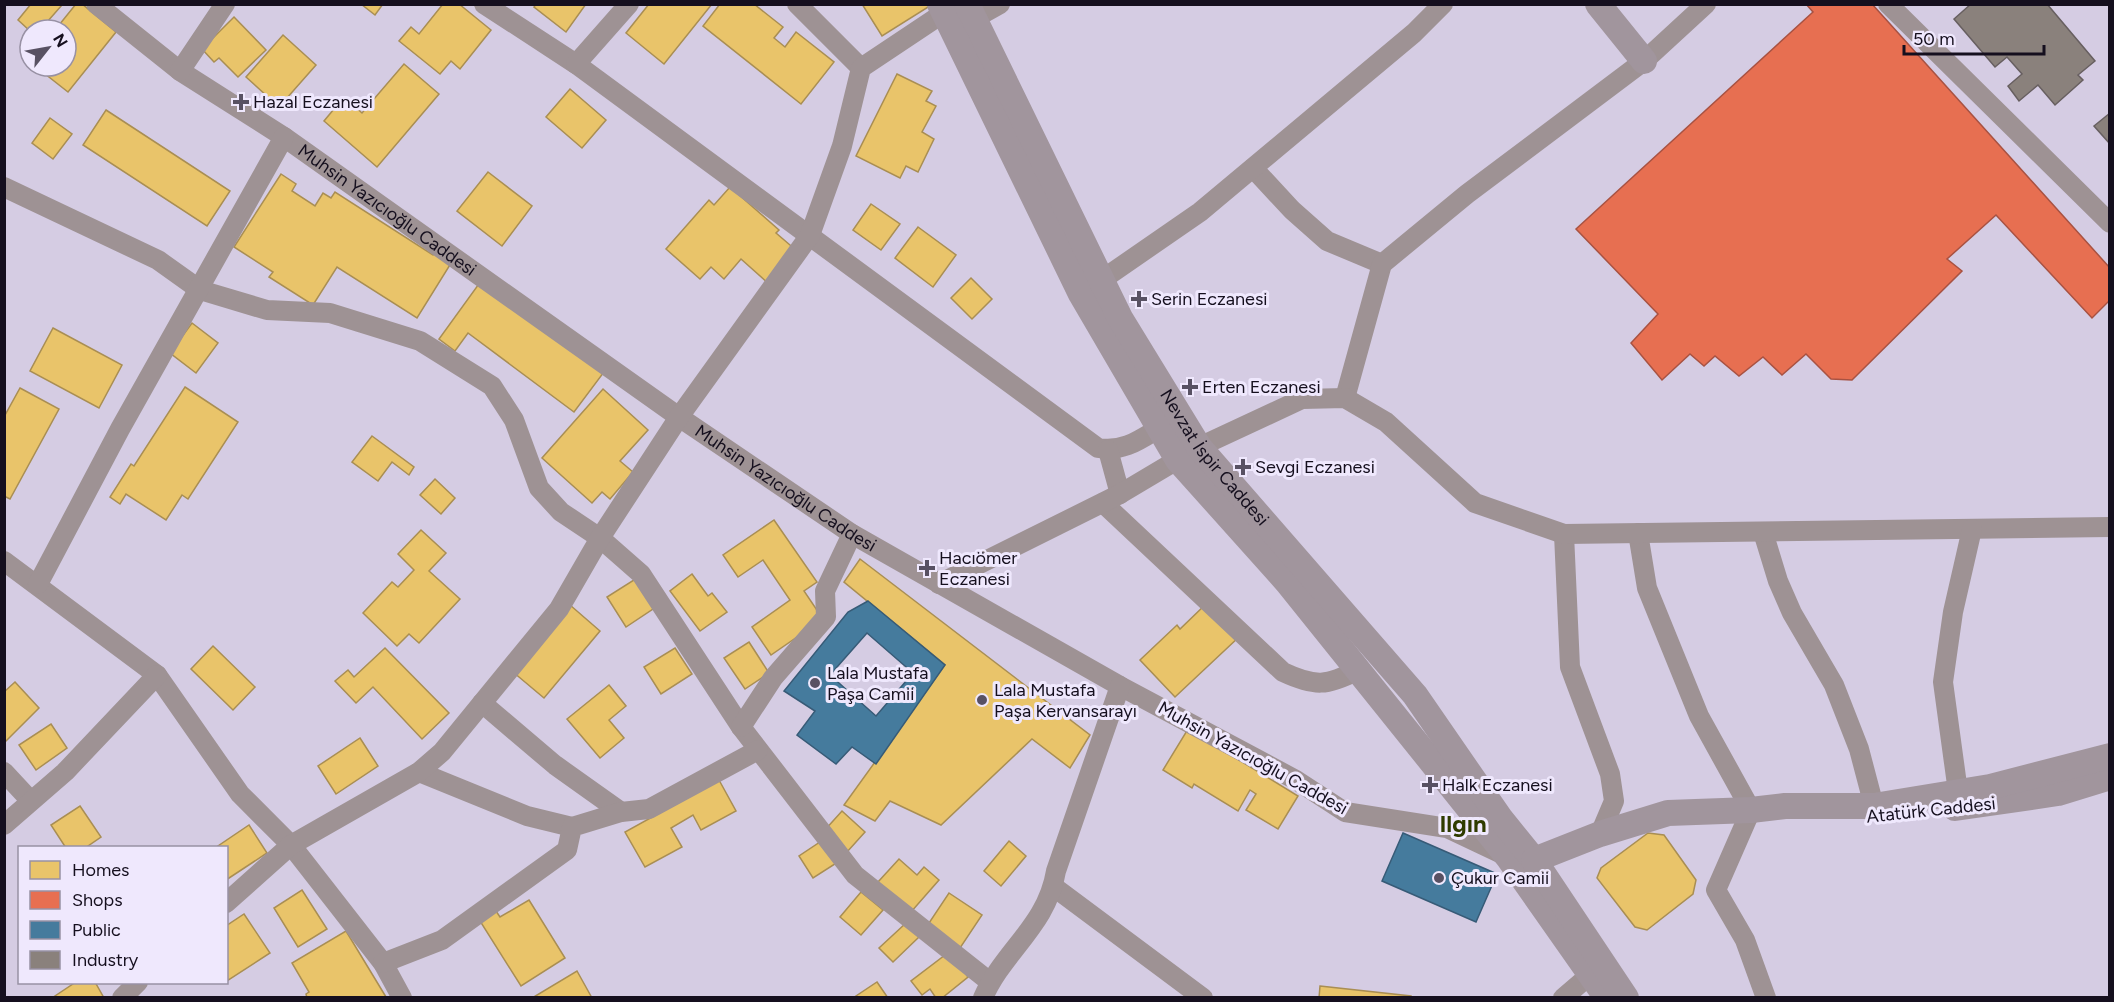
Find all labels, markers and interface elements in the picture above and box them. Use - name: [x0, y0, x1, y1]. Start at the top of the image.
- north arrow: [18, 18, 78, 78]
- scale bar: [1904, 18, 2044, 56]
- text: 50 m: [1913, 28, 1955, 50]
- text: N: [49, 30, 72, 51]
- place label: Hazal Eczanesi: [253, 91, 373, 113]
- marker: Hazal Eczanesi: [234, 95, 248, 109]
- street label: Muhsin Yazıcıoğlu Caddesi: [294, 139, 481, 281]
- place label: Serin Eczanesi: [1151, 288, 1267, 310]
- marker: Serin Eczanesi: [1132, 292, 1146, 306]
- place label: Erten Eczanesi: [1202, 376, 1321, 398]
- marker: Erten Eczanesi: [1183, 380, 1197, 394]
- street label: Nevzat İspir Caddesi: [1155, 385, 1273, 530]
- street label: Muhsin Yazıcıoğlu Caddesi: [691, 420, 880, 556]
- place label: Sevgi Eczanesi: [1255, 456, 1375, 478]
- marker: Sevgi Eczanesi: [1236, 460, 1250, 474]
- place label: Hacıömer Eczanesi: [939, 547, 1017, 590]
- marker: Hacıömer Eczanesi: [920, 561, 934, 575]
- place label: Lala Mustafa Paşa Camii: [827, 662, 929, 705]
- marker: Lala Mustafa Paşa Camii: [808, 676, 822, 690]
- place label: Lala Mustafa Paşa Kervansarayı: [994, 679, 1137, 722]
- marker: Lala Mustafa Paşa Kervansarayı: [975, 693, 989, 707]
- street label: Muhsin Yazıcıoğlu Caddesi: [1154, 697, 1352, 819]
- place label: Halk Eczanesi: [1442, 774, 1553, 796]
- marker: Halk Eczanesi: [1423, 778, 1437, 792]
- street label: Atatürk Caddesi: [1865, 792, 1997, 828]
- district label: Ilgın: [1439, 809, 1487, 838]
- legend: [18, 846, 228, 984]
- text: Homes: [72, 859, 130, 881]
- place label: Çukur Camii: [1451, 867, 1549, 889]
- marker: Çukur Camii: [1432, 871, 1446, 885]
- text: Shops: [72, 889, 123, 911]
- text: Public: [72, 919, 121, 941]
- text: Industry: [72, 949, 139, 971]

